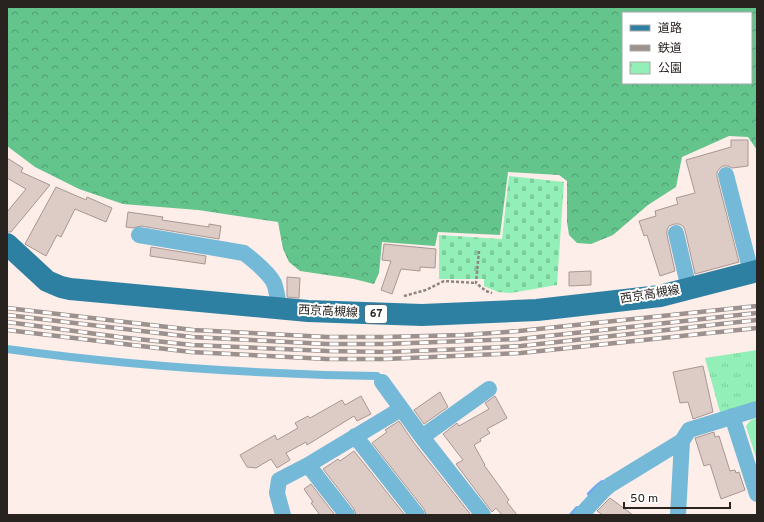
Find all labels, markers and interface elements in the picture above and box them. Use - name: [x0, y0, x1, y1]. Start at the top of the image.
- legend: [622, 12, 752, 84]
- text: 道路: [658, 21, 682, 37]
- text: 鉄道: [658, 41, 682, 57]
- text: 公園: [658, 61, 682, 77]
- street label: 西京高槻線: [619, 282, 681, 308]
- street label: 西京高槻線: [298, 302, 358, 322]
- road number: 67: [365, 305, 387, 323]
- scale bar: [624, 484, 730, 510]
- text: 50 m: [630, 491, 658, 507]

